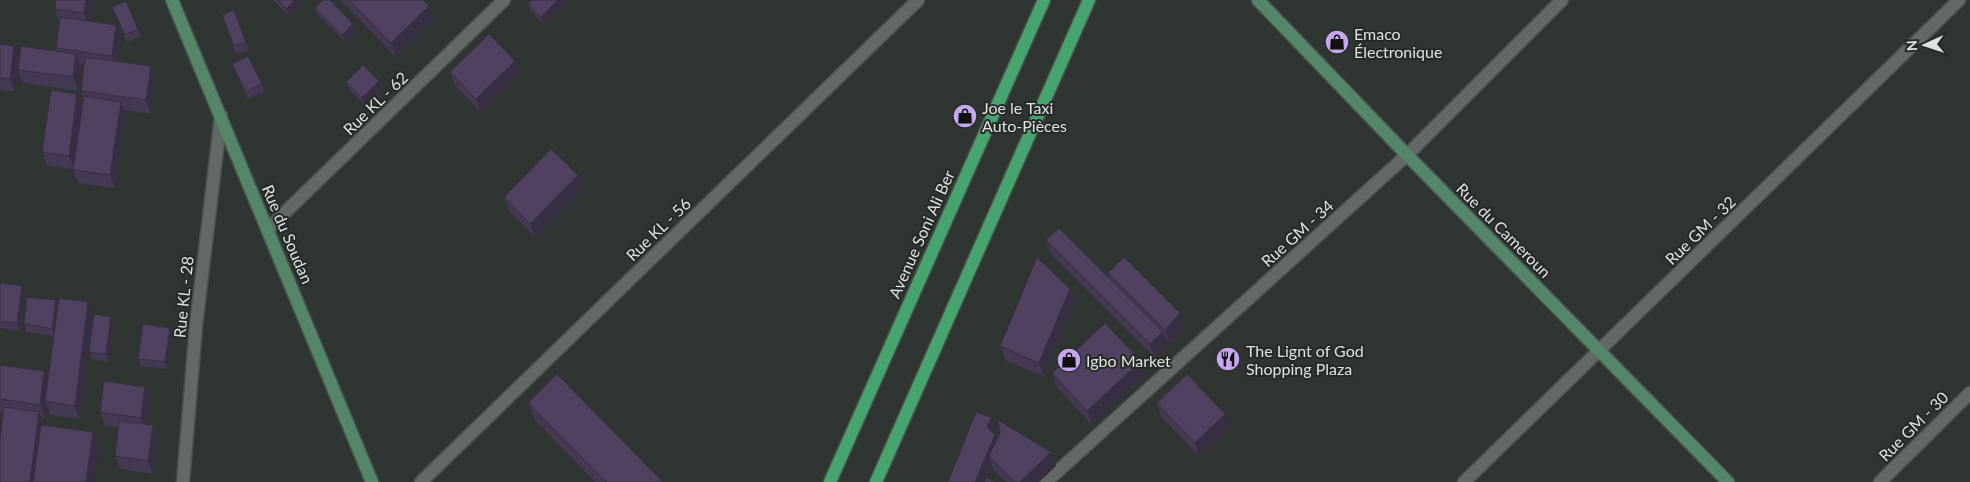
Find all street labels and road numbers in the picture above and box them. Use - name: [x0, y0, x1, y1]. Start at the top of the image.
- street label: Rue KL - 62: [339, 68, 411, 138]
- street label: Avenue Soni Ali Ber: [884, 167, 958, 301]
- street label: Rue du Cameroun: [1453, 179, 1555, 281]
- street label: Rue du Soudan: [259, 182, 317, 286]
- street label: Rue GM - 32: [1661, 192, 1739, 268]
- street label: Rue KL - 56: [622, 194, 694, 264]
- street label: Rue GM - 34: [1257, 196, 1337, 270]
- street label: Rue KL - 28: [169, 255, 197, 339]
- street label: Rue GM - 30: [1874, 387, 1952, 465]

